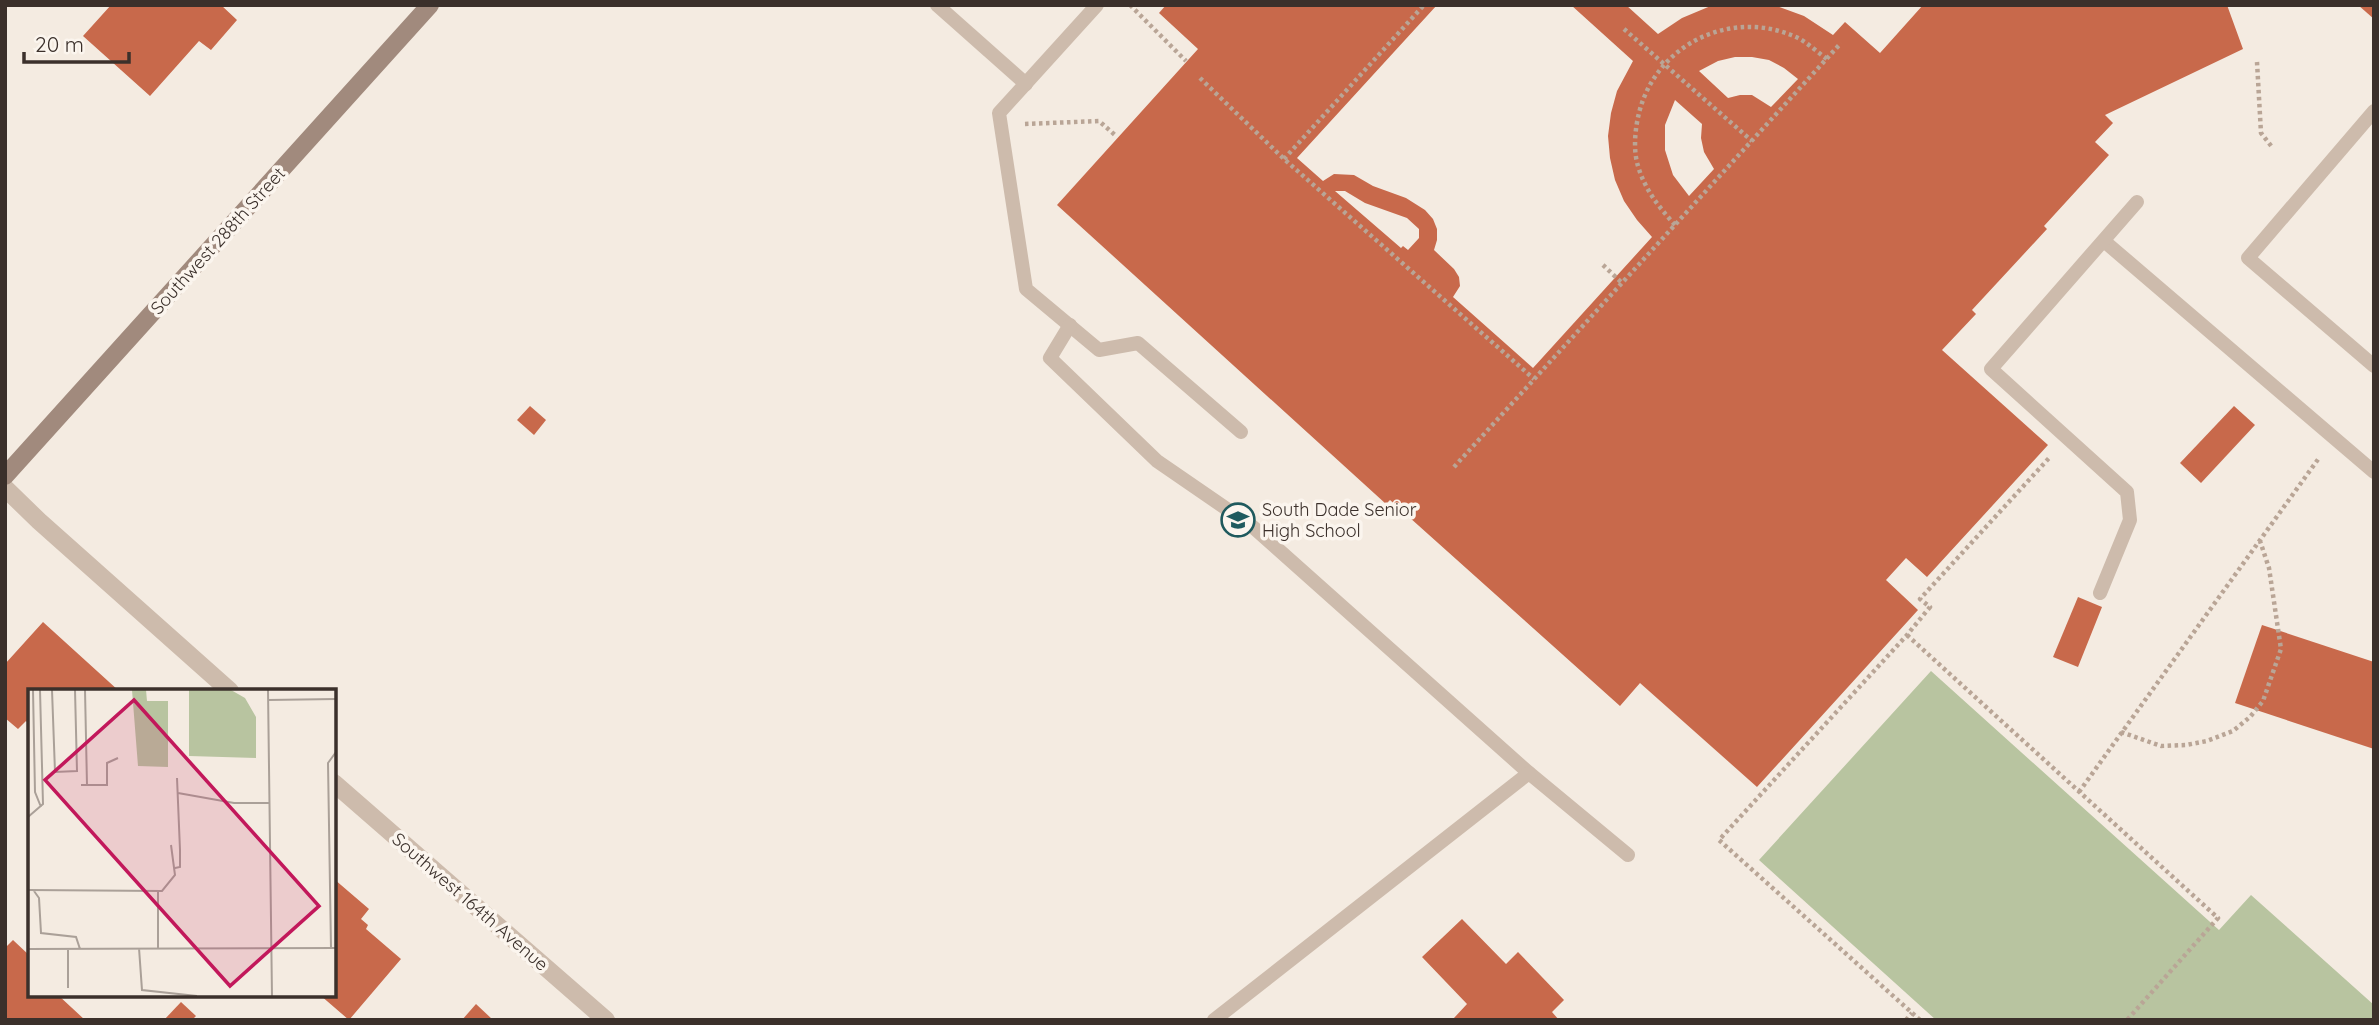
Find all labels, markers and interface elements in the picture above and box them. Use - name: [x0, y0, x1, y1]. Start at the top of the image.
- scale bar: [24, 21, 130, 65]
- text: 20 m: [35, 31, 84, 57]
- street label: Southwest 288th Street: [145, 162, 290, 319]
- place label: South Dade Senior High School: [1262, 498, 1417, 542]
- school or university icon: South Dade Senior High School: [1219, 501, 1257, 539]
- inset map: [28, 689, 336, 997]
- street label: Southwest 164th Avenue: [387, 827, 553, 976]

